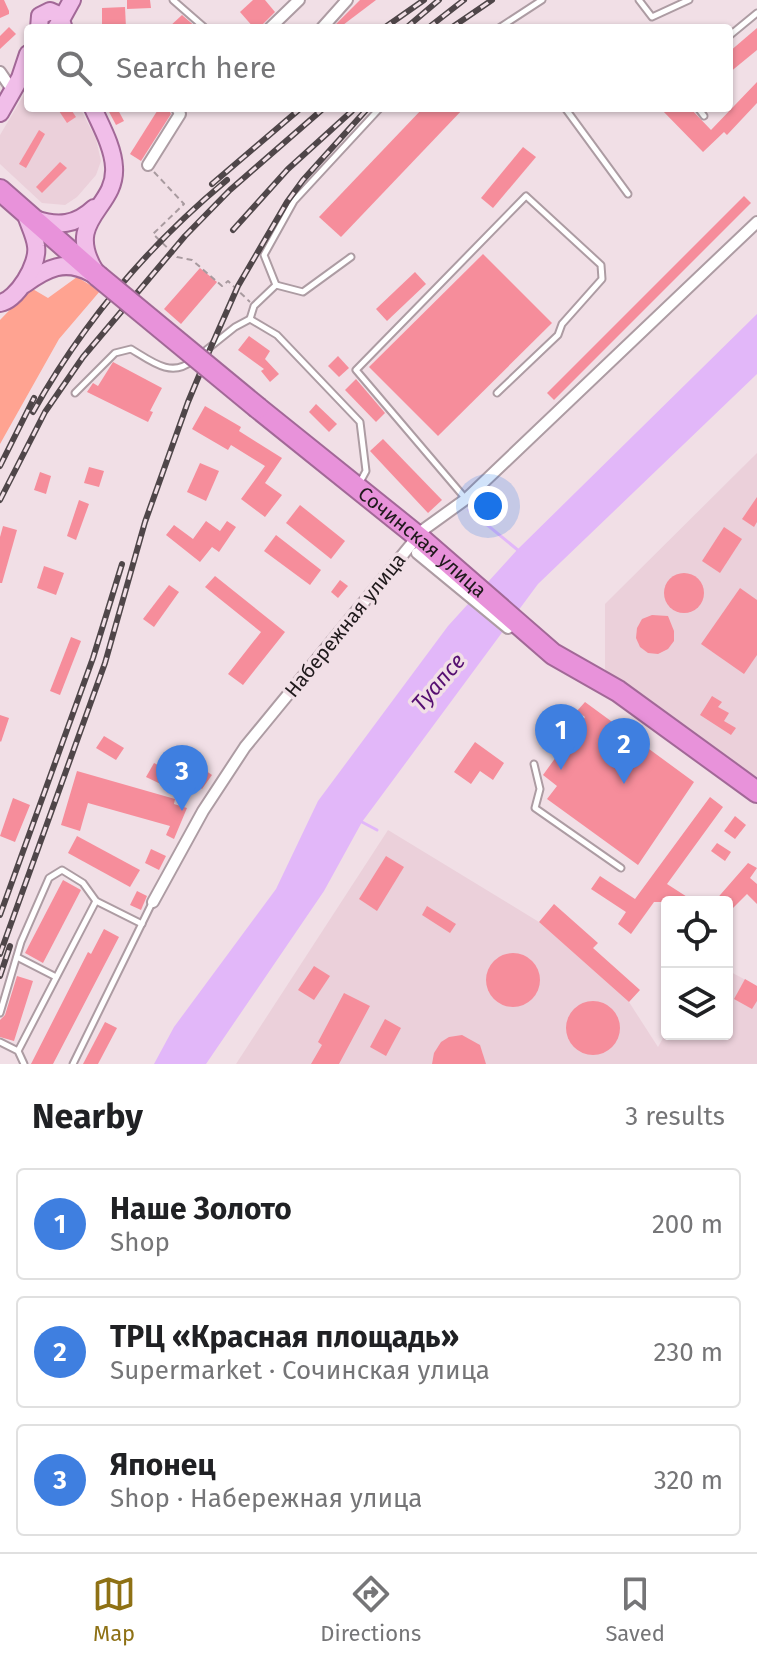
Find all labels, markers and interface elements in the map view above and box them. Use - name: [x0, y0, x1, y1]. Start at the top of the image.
- search box: [24, 24, 733, 112]
- icon: search: [52, 46, 96, 90]
- text: Search here: [116, 50, 276, 86]
- street label: Сочинская улица: [353, 481, 491, 603]
- your location: [468, 486, 508, 526]
- street label: Набережная улица: [279, 548, 411, 702]
- water label: Туапсе: [406, 648, 471, 717]
- pin: 1: [535, 704, 587, 770]
- pin: 2: [598, 718, 650, 784]
- pin: 3: [156, 745, 208, 811]
- map controls: [661, 896, 733, 1040]
- button: locate: [661, 896, 733, 968]
- button: layers: [661, 968, 733, 1040]
- text: Nearby: [32, 1096, 143, 1137]
- text: 3 results: [625, 1101, 725, 1132]
- text: Наше Золото: [110, 1191, 292, 1227]
- text: 1: [54, 1209, 66, 1240]
- text: 200 m: [652, 1209, 723, 1240]
- text: Shop: [110, 1227, 170, 1258]
- text: ТРЦ «Красная площадь»: [110, 1319, 459, 1355]
- text: 2: [53, 1337, 67, 1368]
- text: 230 m: [654, 1337, 723, 1368]
- text: Supermarket · Сочинская улица: [110, 1355, 490, 1386]
- text: Японец: [110, 1447, 215, 1483]
- text: 3: [53, 1465, 67, 1496]
- text: 320 m: [654, 1465, 723, 1496]
- text: Shop · Набережная улица: [110, 1483, 422, 1514]
- tab: Map: [92, 1572, 136, 1647]
- tab: Directions: [320, 1572, 421, 1647]
- tab: Saved: [605, 1572, 665, 1647]

